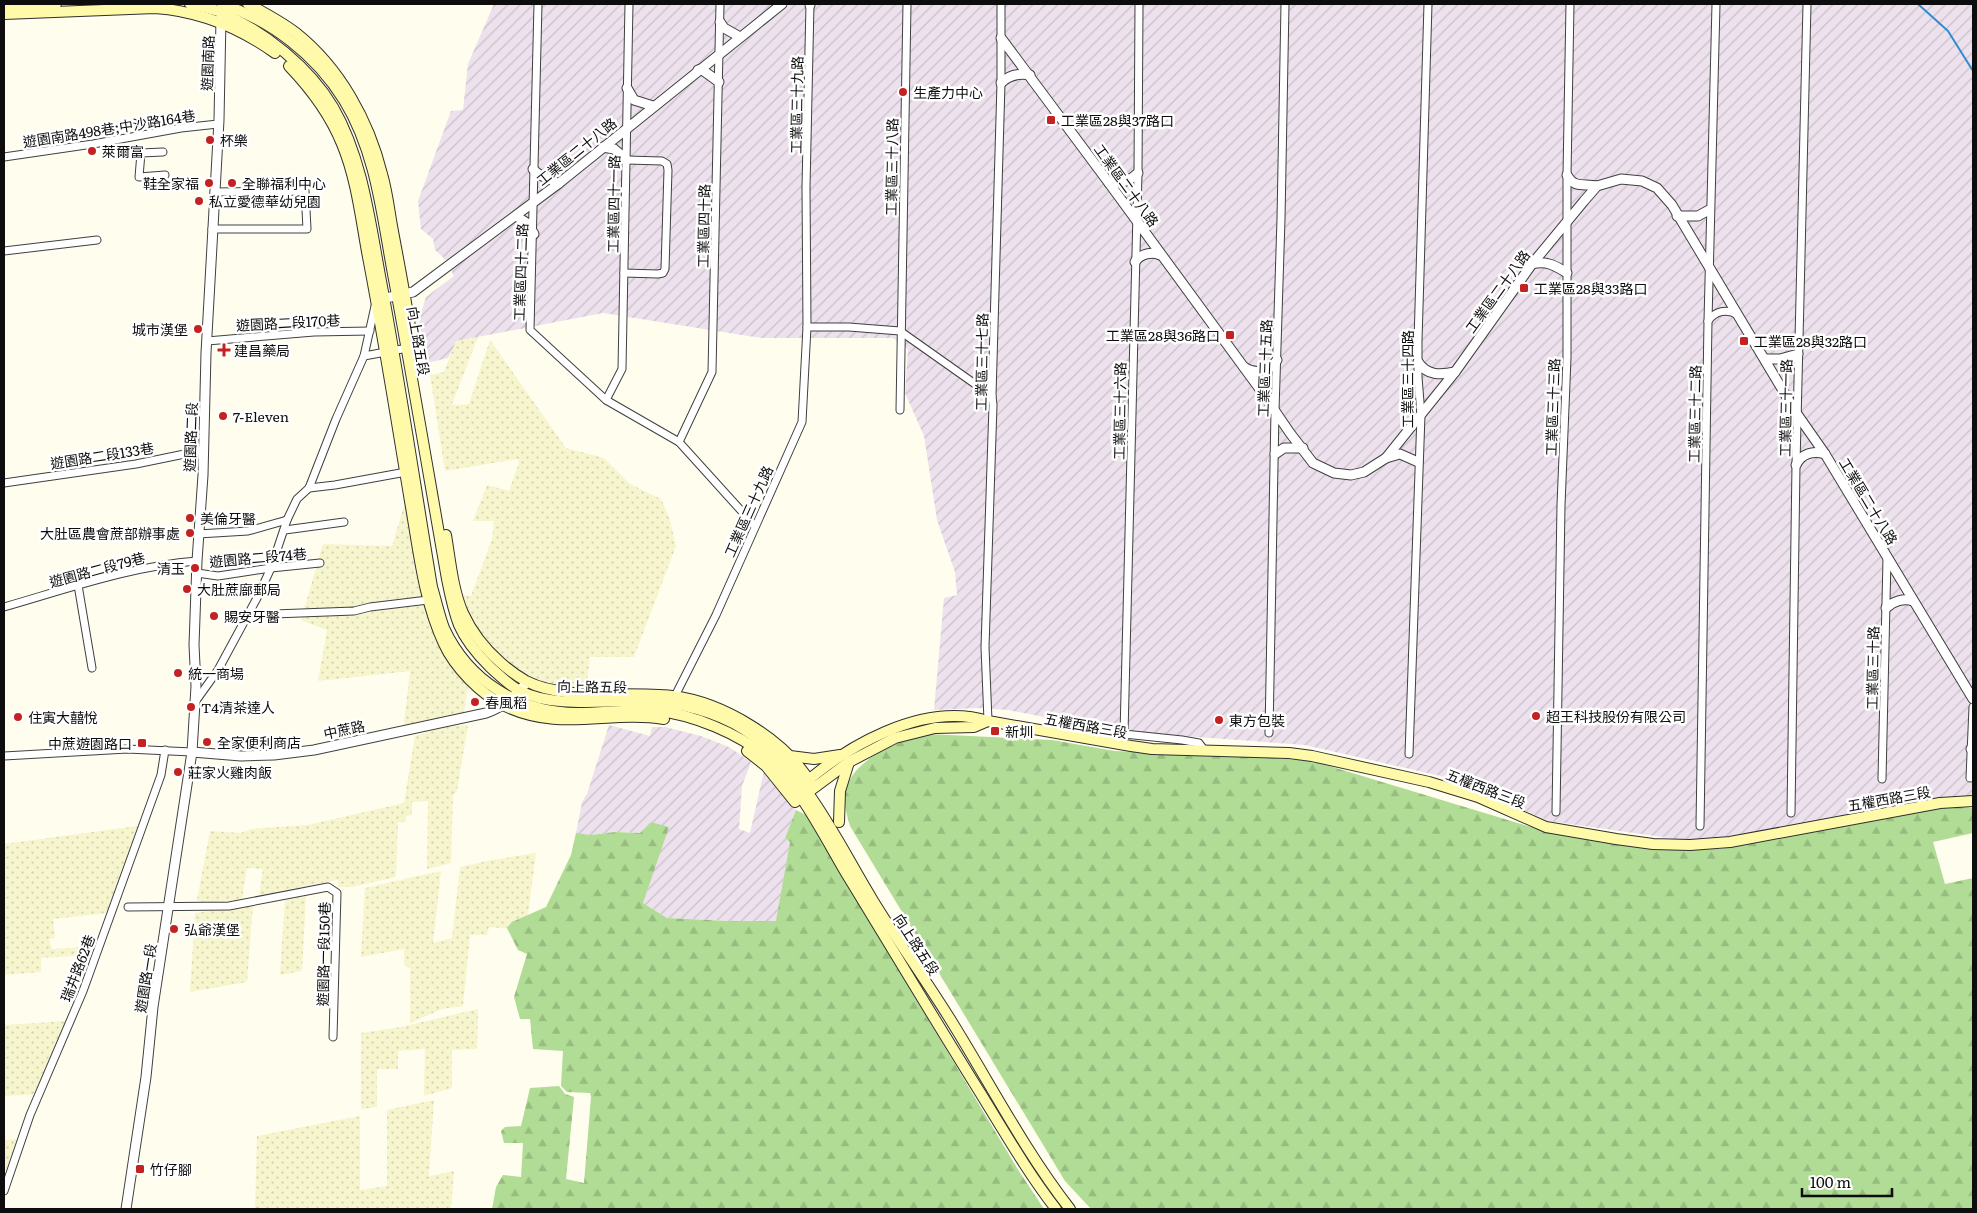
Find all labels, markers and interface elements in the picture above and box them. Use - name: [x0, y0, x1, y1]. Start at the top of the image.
- street label: 遊園南路: [196, 35, 218, 91]
- street label: 工業區三十九路: [785, 56, 807, 154]
- place label: 生產力中心: [913, 82, 983, 102]
- marker: 生產力中心: [897, 86, 909, 98]
- street label: 遊園南路498巷;中沙路164巷: [21, 104, 197, 152]
- place label: 工業區28與37路口: [1061, 110, 1174, 130]
- street label: 工業區二十八路: [532, 112, 620, 190]
- marker: 工業區28與37路口: [1045, 114, 1057, 126]
- street label: 工業區三十八路: [880, 118, 902, 216]
- place label: 杯樂: [220, 130, 248, 150]
- marker: 杯樂: [204, 134, 216, 146]
- street label: 工業區二十八路: [1090, 139, 1164, 231]
- place label: 萊爾富: [102, 141, 144, 161]
- marker: 萊爾富: [86, 145, 98, 157]
- street label: 工業區四十一路: [602, 155, 624, 253]
- place label: 鞋全家福: [143, 173, 199, 193]
- place label: 全聯福利中心: [242, 173, 326, 193]
- marker: 鞋全家福: [203, 177, 215, 189]
- marker: 全聯福利中心: [226, 177, 238, 189]
- street label: 工業區四十路: [692, 184, 714, 268]
- place label: 私立愛德華幼兒園: [209, 191, 321, 211]
- marker: 私立愛德華幼兒園: [193, 195, 205, 207]
- street label: 工業區四十二路: [508, 223, 532, 321]
- street label: 工業區二十八路: [1460, 245, 1534, 337]
- place label: 工業區28與33路口: [1534, 278, 1648, 298]
- marker: 工業區28與33路口: [1518, 282, 1530, 294]
- street label: 向上路五段: [403, 305, 435, 377]
- street label: 遊園路二段170巷: [235, 309, 341, 335]
- street label: 工業區三十七路: [970, 313, 992, 411]
- place label: 城市漢堡: [132, 319, 188, 339]
- street label: 工業區三十五路: [1252, 319, 1276, 417]
- marker: 城市漢堡: [192, 323, 204, 335]
- place label: 工業區28與36路口: [1106, 325, 1220, 345]
- marker: 工業區28與36路口: [1224, 329, 1236, 341]
- street label: 工業區三十四路: [1397, 330, 1417, 428]
- place label: 工業區28與32路口: [1754, 331, 1867, 351]
- marker: 工業區28與32路口: [1738, 335, 1750, 347]
- place label: 建昌藥局: [234, 340, 290, 360]
- marker: 建昌藥局: [218, 344, 230, 356]
- street label: 工業區三十三路: [1540, 358, 1564, 456]
- street label: 工業區三十一路: [1774, 359, 1796, 457]
- street label: 工業區三十六路: [1108, 362, 1130, 460]
- street label: 工業區三十二路: [1683, 365, 1705, 463]
- street label: 遊園路二段: [179, 402, 201, 472]
- place label: 7-Eleven: [233, 406, 289, 426]
- marker: 7-Eleven: [217, 410, 229, 422]
- street label: 遊園路二段133巷: [49, 437, 155, 473]
- street label: 工業區二十八路: [1835, 454, 1903, 548]
- street label: 工業區三十九路: [719, 462, 777, 560]
- place label: 美倫牙醫: [200, 508, 256, 528]
- marker: 美倫牙醫: [184, 512, 196, 524]
- place label: 大肚區農會蔗部辦事處: [40, 523, 180, 543]
- marker: 大肚區農會蔗部辦事處: [184, 527, 196, 539]
- street label: 遊園路二段74巷: [208, 543, 308, 571]
- street label: 遊園路二段79巷: [47, 547, 147, 591]
- place label: 清玉: [157, 558, 185, 578]
- marker: 清玉: [189, 562, 201, 574]
- place label: 大肚蔗廍郵局: [197, 579, 281, 599]
- marker: 大肚蔗廍郵局: [181, 583, 193, 595]
- place label: 賜安牙醫: [224, 606, 280, 626]
- marker: 賜安牙醫: [208, 610, 220, 622]
- street label: 工業區三十路: [1861, 626, 1883, 710]
- place label: 統一商場: [188, 663, 244, 683]
- marker: 統一商場: [172, 667, 184, 679]
- street label: 向上路五段: [557, 675, 627, 697]
- place label: 春風稻: [485, 692, 527, 712]
- marker: 春風稻: [469, 696, 481, 708]
- place label: T4清茶達人: [201, 697, 275, 717]
- marker: T4清茶達人: [185, 701, 197, 713]
- place label: 超王科技股份有限公司: [1546, 706, 1686, 726]
- place label: 住寅大囍悅: [28, 707, 98, 727]
- street label: 五權西路三段: [1043, 708, 1129, 742]
- place label: 東方包裝: [1229, 710, 1285, 730]
- marker: 超王科技股份有限公司: [1530, 710, 1542, 722]
- marker: 住寅大囍悅: [12, 711, 24, 723]
- marker: 東方包裝: [1213, 714, 1225, 726]
- street label: 中蔗路: [321, 715, 367, 743]
- place label: 新圳: [1005, 721, 1033, 741]
- marker: 新圳: [989, 725, 1001, 737]
- place label: 全家便利商店: [217, 732, 301, 752]
- place label: 中蔗遊園路口: [48, 733, 132, 753]
- marker: 全家便利商店: [201, 736, 213, 748]
- marker: 中蔗遊園路口: [136, 737, 148, 749]
- place label: 莊家火雞肉飯: [188, 762, 272, 782]
- street label: 五權西路三段: [1443, 764, 1529, 812]
- marker: 莊家火雞肉飯: [172, 766, 184, 778]
- street label: 五權西路三段: [1846, 781, 1932, 815]
- street label: 遊園路一段150巷: [312, 901, 334, 1007]
- street label: 向上路五段: [890, 909, 944, 979]
- place label: 弘爺漢堡: [184, 919, 240, 939]
- marker: 弘爺漢堡: [168, 923, 180, 935]
- street label: 瑞井路62巷: [55, 931, 99, 1005]
- street label: 遊園路一段: [130, 942, 160, 1014]
- place label: 竹仔腳: [150, 1159, 192, 1179]
- marker: 竹仔腳: [134, 1163, 146, 1175]
- scale bar: [1802, 1166, 1892, 1198]
- text: 100 m: [1810, 1170, 1851, 1193]

